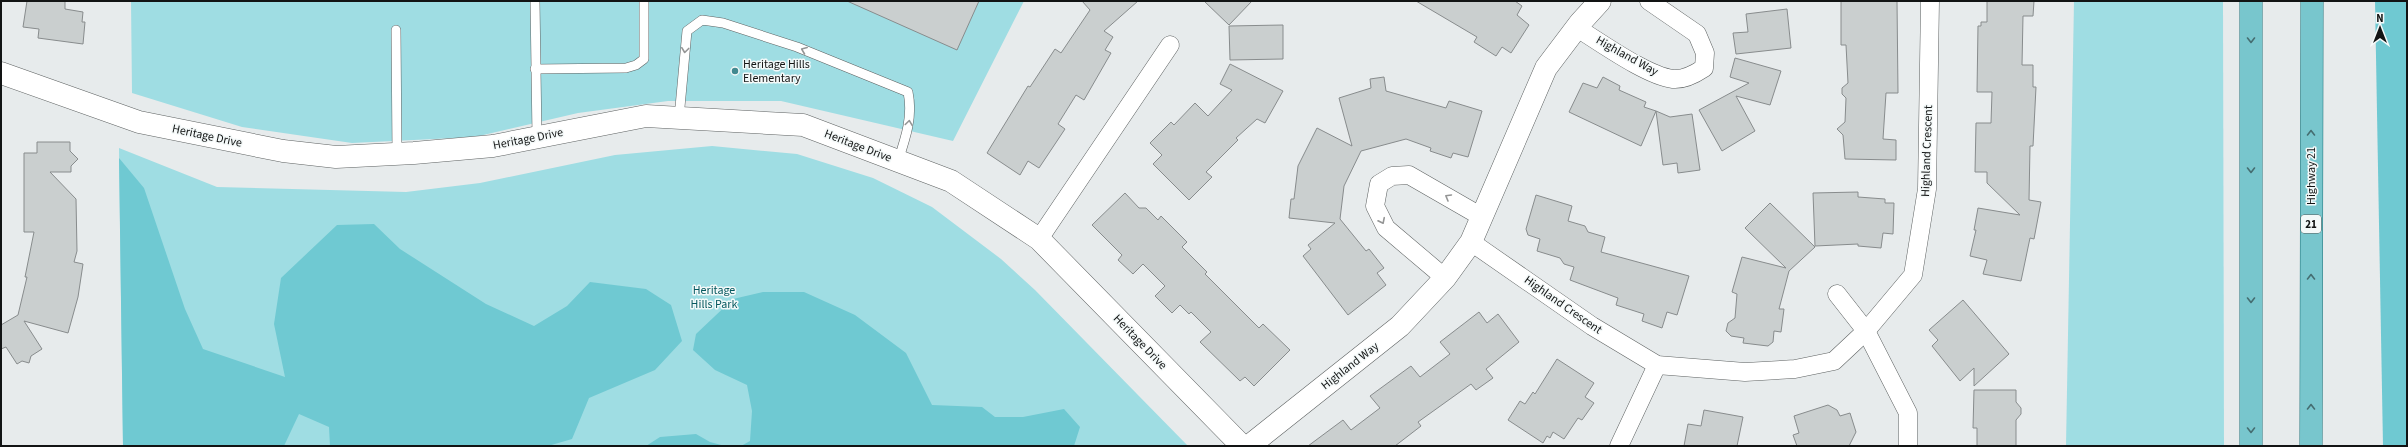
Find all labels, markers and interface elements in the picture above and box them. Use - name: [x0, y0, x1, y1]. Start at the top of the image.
- north arrow: [2360, 8, 2400, 48]
- text: N: [2376, 11, 2384, 26]
- street label: Highland Way: [1593, 32, 1662, 80]
- one-way arrow: [2247, 37, 2255, 43]
- one-way arrow: [681, 47, 690, 53]
- one-way arrow: [801, 47, 808, 55]
- place label: Heritage Hills Elementary: [743, 56, 810, 87]
- marker: Heritage Hills Elementary: [730, 66, 740, 76]
- street label: Highland Crescent: [1917, 105, 1937, 197]
- street label: Heritage Drive: [171, 120, 244, 152]
- one-way arrow: [904, 120, 913, 126]
- street label: Heritage Drive: [492, 124, 565, 154]
- street label: Heritage Drive: [822, 125, 894, 167]
- one-way arrow: [2307, 130, 2315, 136]
- street label: Highway 21: [2303, 147, 2320, 205]
- one-way arrow: [2247, 167, 2255, 173]
- one-way arrow: [1445, 195, 1452, 202]
- road number: 21: [2301, 215, 2321, 233]
- one-way arrow: [1377, 217, 1385, 224]
- street label: Highland Crescent: [1521, 272, 1605, 338]
- one-way arrow: [2307, 274, 2315, 280]
- park label: Heritage Hills Park: [691, 282, 737, 313]
- one-way arrow: [2247, 297, 2255, 303]
- street label: Heritage Drive: [1109, 311, 1171, 373]
- street label: Highland Way: [1318, 338, 1383, 394]
- one-way arrow: [2307, 404, 2315, 410]
- one-way arrow: [2247, 427, 2255, 433]

